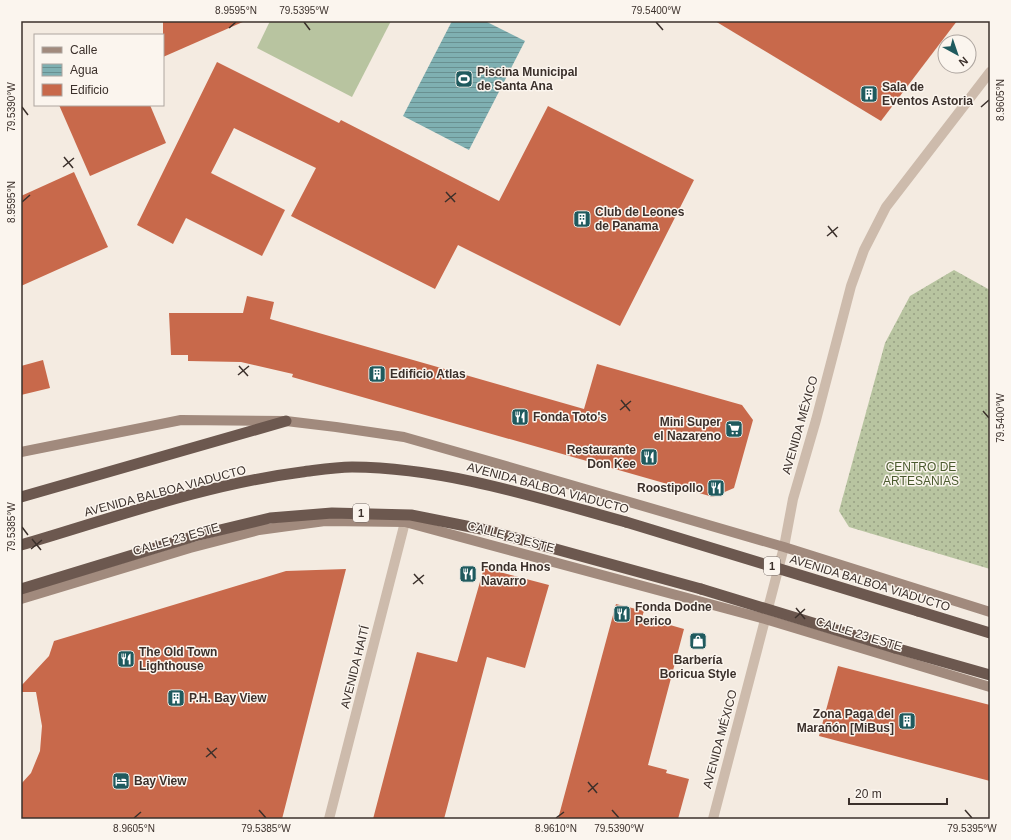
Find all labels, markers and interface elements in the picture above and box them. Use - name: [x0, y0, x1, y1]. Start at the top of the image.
- text: 8.9595°N: [215, 5, 257, 16]
- text: 79.5395°W: [279, 5, 329, 16]
- text: 79.5400°W: [631, 5, 681, 16]
- legend: [34, 34, 164, 106]
- north arrow: [937, 34, 977, 74]
- text: Calle: [70, 43, 98, 57]
- text: N: [956, 55, 970, 69]
- text: Agua: [70, 63, 98, 77]
- place label: Piscina Municipal de Santa Ana: [477, 65, 578, 93]
- sports icon: Piscina Municipal de Santa Ana: [454, 69, 474, 89]
- text: 8.9605°N: [995, 79, 1006, 121]
- place label: Sala de Eventos Astoria: [882, 80, 973, 108]
- text: 79.5390°W: [6, 82, 17, 132]
- text: Edificio: [70, 83, 109, 97]
- building icon: Sala de Eventos Astoria: [859, 84, 879, 104]
- text: 8.9595°N: [6, 181, 17, 223]
- place label: Club de Leones de Panama: [595, 205, 685, 233]
- building icon: Club de Leones de Panama: [572, 209, 592, 229]
- building icon: Edificio Atlas: [367, 364, 387, 384]
- place label: Edificio Atlas: [390, 367, 466, 381]
- street label: AVENIDA MÉXICO: [778, 374, 821, 476]
- text: 79.5400°W: [995, 393, 1006, 443]
- restaurant icon: Fonda Toto's: [510, 407, 530, 427]
- place label: Fonda Toto's: [533, 410, 607, 424]
- place label: Mini Super el Nazareno: [654, 415, 721, 443]
- supermarket icon: Mini Super el Nazareno: [724, 419, 744, 439]
- place label: Restaurante Don Kee: [567, 443, 636, 471]
- restaurant icon: Restaurante Don Kee: [639, 447, 659, 467]
- street label: AVENIDA BALBOA VIADUCTO: [466, 460, 630, 516]
- park label: CENTRO DE ARTESANIAS: [883, 460, 959, 488]
- street label: AVENIDA BALBOA VIADUCTO: [83, 463, 247, 519]
- restaurant icon: Roostipollo: [706, 478, 726, 498]
- place label: Roostipollo: [637, 481, 703, 495]
- text: 79.5385°W: [6, 502, 17, 552]
- road number: 1: [353, 504, 369, 522]
- street label: CALLE 23 ESTE: [466, 519, 556, 555]
- street label: CALLE 23 ESTE: [131, 520, 221, 558]
- street label: AVENIDA BALBOA VIADUCTO: [788, 552, 952, 614]
- road number: 1: [764, 557, 780, 575]
- place label: Fonda Hnos Navarro: [481, 560, 551, 588]
- restaurant icon: Fonda Hnos Navarro: [458, 564, 478, 584]
- place label: Fonda Dodne Perico: [635, 600, 712, 628]
- restaurant icon: Fonda Dodne Perico: [612, 604, 632, 624]
- street label: CALLE 23 ESTE: [814, 614, 904, 654]
- street label: AVENIDA HAITÍ: [337, 623, 372, 710]
- shop icon: Barbería Boricua Style: [688, 631, 708, 651]
- place label: The Old Town Lighthouse: [139, 645, 217, 673]
- restaurant icon: The Old Town Lighthouse: [116, 649, 136, 669]
- place label: Barbería Boricua Style: [660, 653, 737, 681]
- building icon: P.H. Bay View: [166, 688, 186, 708]
- street label: AVENIDA MÉXICO: [699, 688, 740, 790]
- place label: P.H. Bay View: [189, 691, 267, 705]
- place label: Zona Paga del Marañón [MiBus]: [797, 707, 894, 735]
- building icon: Zona Paga del Marañón [MiBus]: [897, 711, 917, 731]
- hotel icon: Bay View: [111, 771, 131, 791]
- place label: Bay View: [134, 774, 187, 788]
- scale bar: [849, 780, 947, 806]
- text: 20 m: [855, 787, 882, 801]
- text: 8.9605°N: [113, 823, 155, 834]
- text: 79.5385°W: [241, 823, 291, 834]
- text: 8.9610°N: [535, 823, 577, 834]
- text: 79.5390°W: [594, 823, 644, 834]
- text: 79.5395°W: [947, 823, 997, 834]

